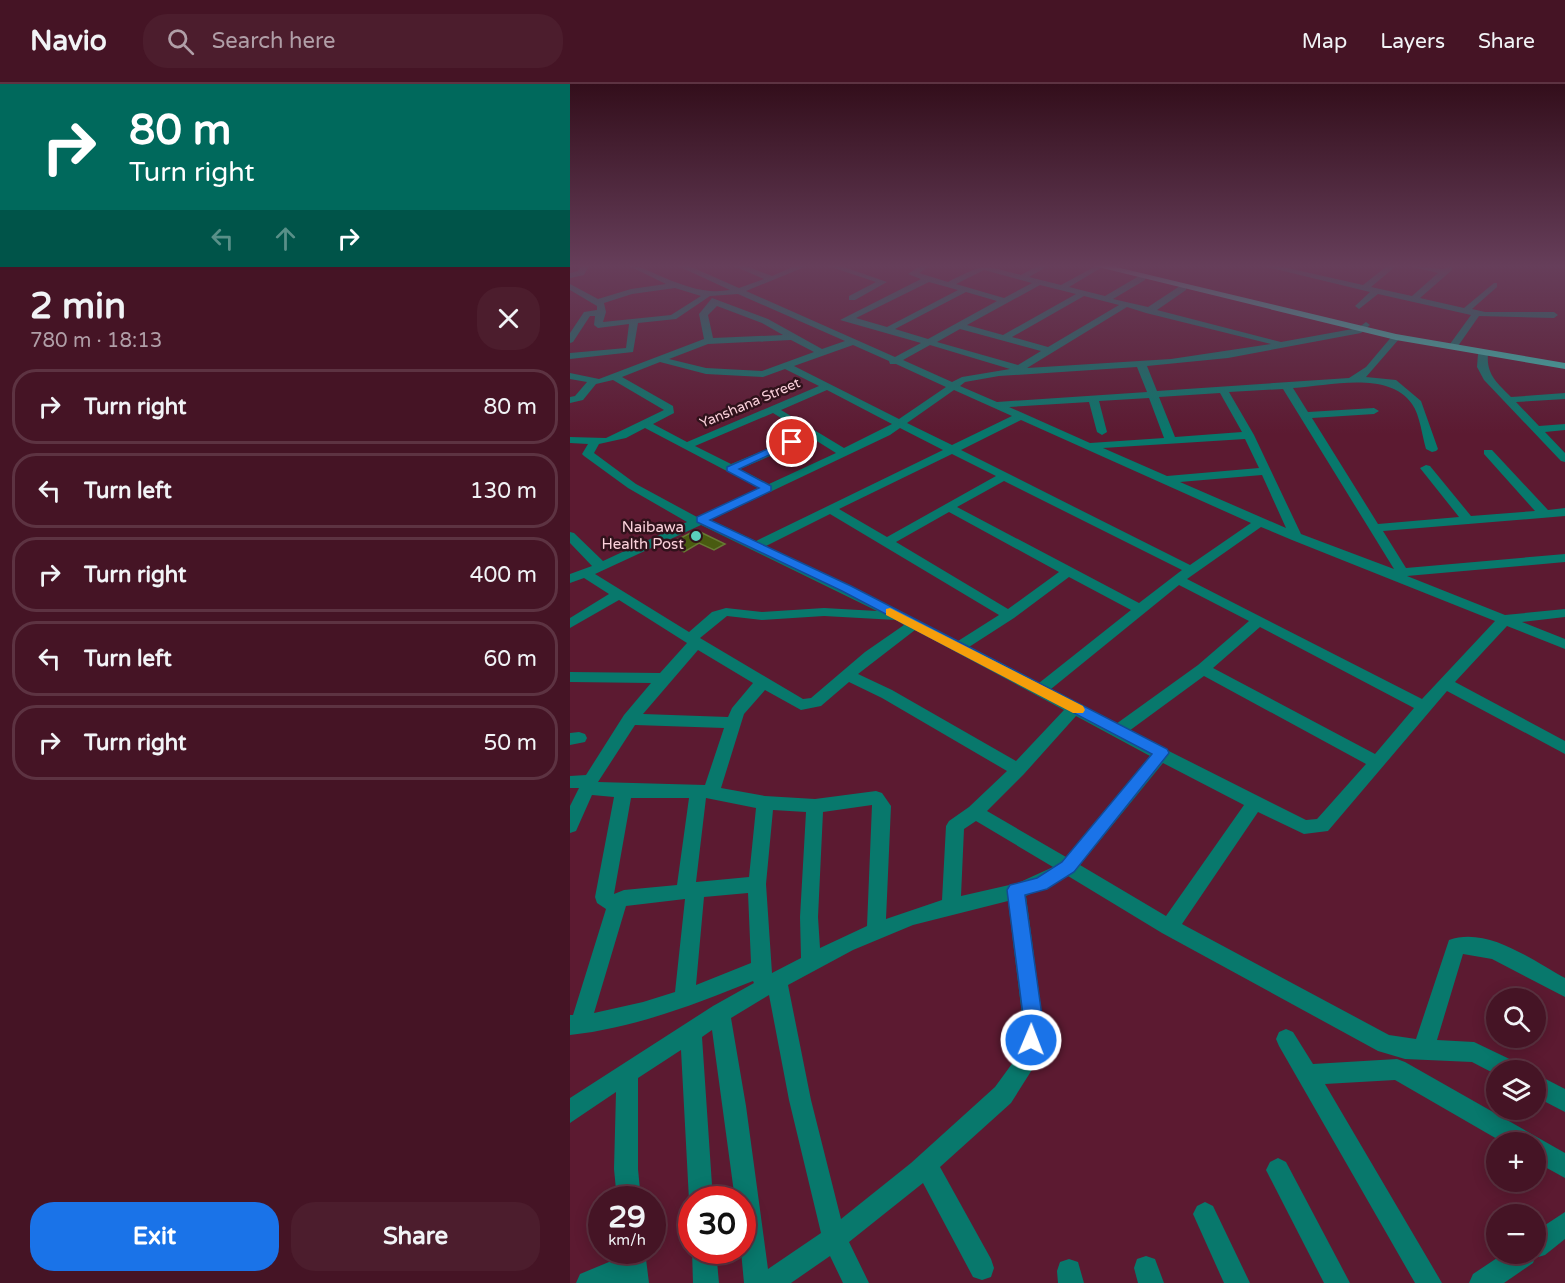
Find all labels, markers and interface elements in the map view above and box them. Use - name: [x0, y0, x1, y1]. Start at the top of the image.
- search box: [143, 14, 563, 68]
- text: Navio: [30, 24, 107, 58]
- icon: search: [164, 25, 197, 58]
- text: Search here: [212, 28, 336, 54]
- text: Map: [1302, 29, 1347, 54]
- text: Layers: [1380, 29, 1445, 54]
- text: Share: [1478, 29, 1535, 54]
- text: 80 m: [129, 105, 231, 156]
- icon: right: [30, 108, 108, 186]
- text: Turn right: [129, 156, 255, 189]
- icon: left: [206, 222, 239, 255]
- icon: ahead: [269, 222, 302, 255]
- icon: right: [332, 222, 365, 255]
- text: 2 min: [30, 285, 126, 328]
- button: close: [477, 287, 540, 350]
- text: 780 m · 18:13: [30, 329, 162, 353]
- street label: Yanshana Street: [697, 374, 803, 432]
- icon: right: [33, 390, 66, 423]
- text: Turn right: [84, 394, 186, 420]
- text: 80 m: [483, 394, 537, 420]
- pin: [766, 416, 817, 467]
- icon: arrive: [775, 425, 808, 458]
- icon: left: [33, 474, 66, 507]
- text: Turn left: [84, 478, 172, 504]
- text: 130 m: [470, 478, 537, 504]
- place label: Naibawa Health Post: [602, 518, 684, 553]
- marker: Naibawa Health Post: [689, 529, 703, 543]
- icon: right: [33, 558, 66, 591]
- text: Turn right: [84, 562, 186, 588]
- text: 400 m: [470, 562, 537, 588]
- icon: left: [33, 642, 66, 675]
- text: Turn left: [84, 646, 172, 672]
- text: 60 m: [483, 646, 537, 672]
- icon: right: [33, 726, 66, 759]
- text: Turn right: [84, 730, 186, 756]
- text: 50 m: [483, 730, 537, 756]
- map controls: [1486, 988, 1546, 1264]
- button: search: [1486, 988, 1546, 1048]
- position arrow: [999, 1008, 1063, 1072]
- button: layers: [1486, 1060, 1546, 1120]
- button: +: [1486, 1132, 1546, 1192]
- speed limit sign: 30: [678, 1186, 756, 1264]
- text: 29: [608, 1199, 646, 1236]
- button: Exit: [30, 1202, 279, 1271]
- button: Share: [291, 1202, 540, 1271]
- button: −: [1486, 1204, 1546, 1264]
- text: km/h: [608, 1231, 646, 1249]

